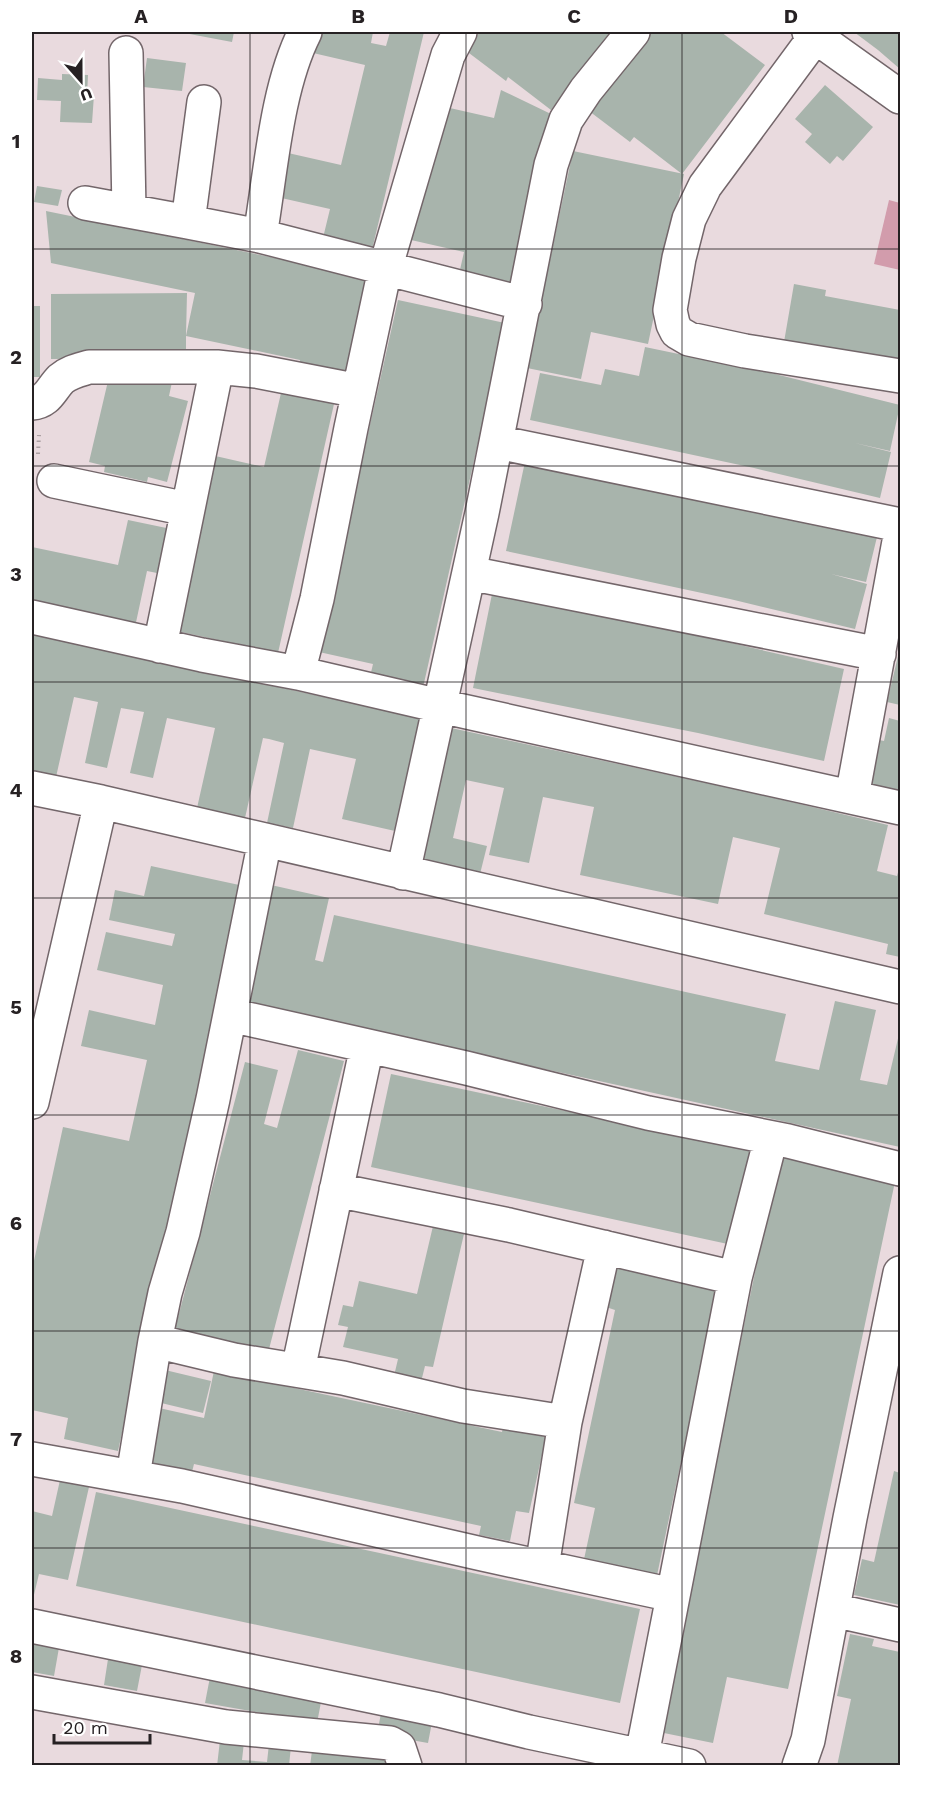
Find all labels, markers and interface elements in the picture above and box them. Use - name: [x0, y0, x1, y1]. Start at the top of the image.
- text: A: [134, 4, 148, 28]
- text: B: [351, 4, 365, 28]
- text: C: [567, 4, 581, 28]
- text: D: [784, 4, 798, 28]
- north arrow: [51, 51, 111, 111]
- text: U: [77, 84, 95, 105]
- text: 1: [12, 129, 20, 153]
- text: 2: [10, 345, 22, 369]
- text: 3: [10, 562, 22, 586]
- text: 4: [10, 778, 23, 802]
- text: 5: [10, 995, 22, 1019]
- text: 6: [10, 1211, 22, 1235]
- text: 7: [10, 1427, 22, 1451]
- text: 8: [10, 1644, 22, 1668]
- scale bar: [54, 1707, 150, 1745]
- text: 20 m: [63, 1717, 108, 1738]

